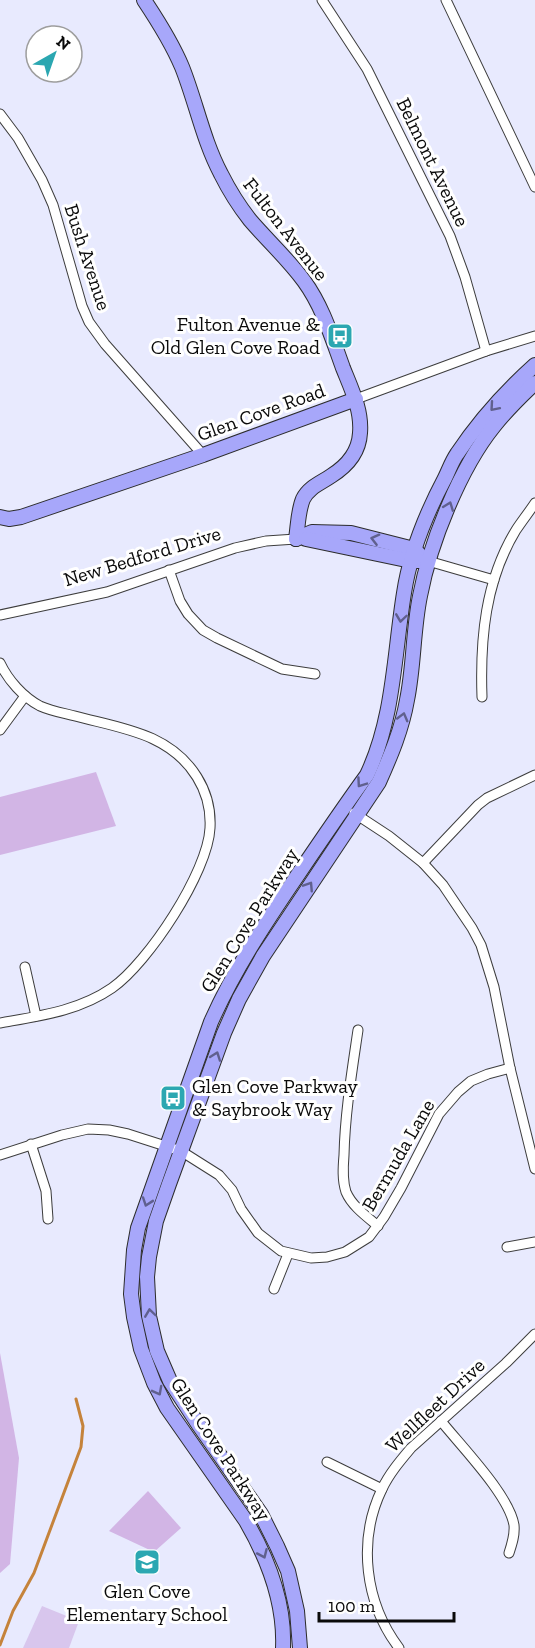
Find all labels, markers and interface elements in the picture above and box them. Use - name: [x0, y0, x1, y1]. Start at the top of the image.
- north arrow: [24, 24, 84, 84]
- text: N: [53, 32, 74, 54]
- street label: Belmont Avenue: [391, 94, 475, 230]
- street label: Fulton Avenue: [238, 173, 334, 285]
- street label: Bush Avenue: [60, 201, 116, 313]
- place label: Fulton Avenue & Old Glen Cove Road: [151, 312, 320, 359]
- bus stop icon: Fulton Avenue & Old Glen Cove Road: [325, 321, 355, 351]
- street label: Glen Cove Road: [194, 378, 328, 446]
- one-way arrow: [490, 400, 501, 411]
- one-way arrow: [442, 502, 454, 513]
- street label: New Bedford Drive: [61, 521, 223, 591]
- one-way arrow: [370, 534, 380, 547]
- one-way arrow: [395, 614, 407, 623]
- one-way arrow: [396, 712, 408, 723]
- one-way arrow: [357, 776, 368, 787]
- street label: Glen Cove Parkway: [195, 843, 303, 997]
- one-way arrow: [302, 882, 313, 893]
- one-way arrow: [208, 1052, 221, 1062]
- place label: Glen Cove Parkway & Saybrook Way: [192, 1074, 358, 1121]
- bus stop icon: Glen Cove Parkway & Saybrook Way: [158, 1083, 188, 1113]
- street label: Bermuda Lane: [356, 1095, 440, 1215]
- one-way arrow: [141, 1196, 154, 1207]
- one-way arrow: [144, 1309, 156, 1318]
- street label: Wellfleet Drive: [380, 1353, 490, 1457]
- street label: Glen Cove Parkway: [166, 1373, 277, 1526]
- one-way arrow: [151, 1384, 162, 1395]
- school or university icon: Glen Cove Elementary School: [132, 1547, 162, 1577]
- one-way arrow: [256, 1548, 268, 1559]
- place label: Glen Cove Elementary School: [66, 1579, 228, 1626]
- scale bar: [319, 1585, 454, 1623]
- text: 100 m: [328, 1595, 376, 1617]

